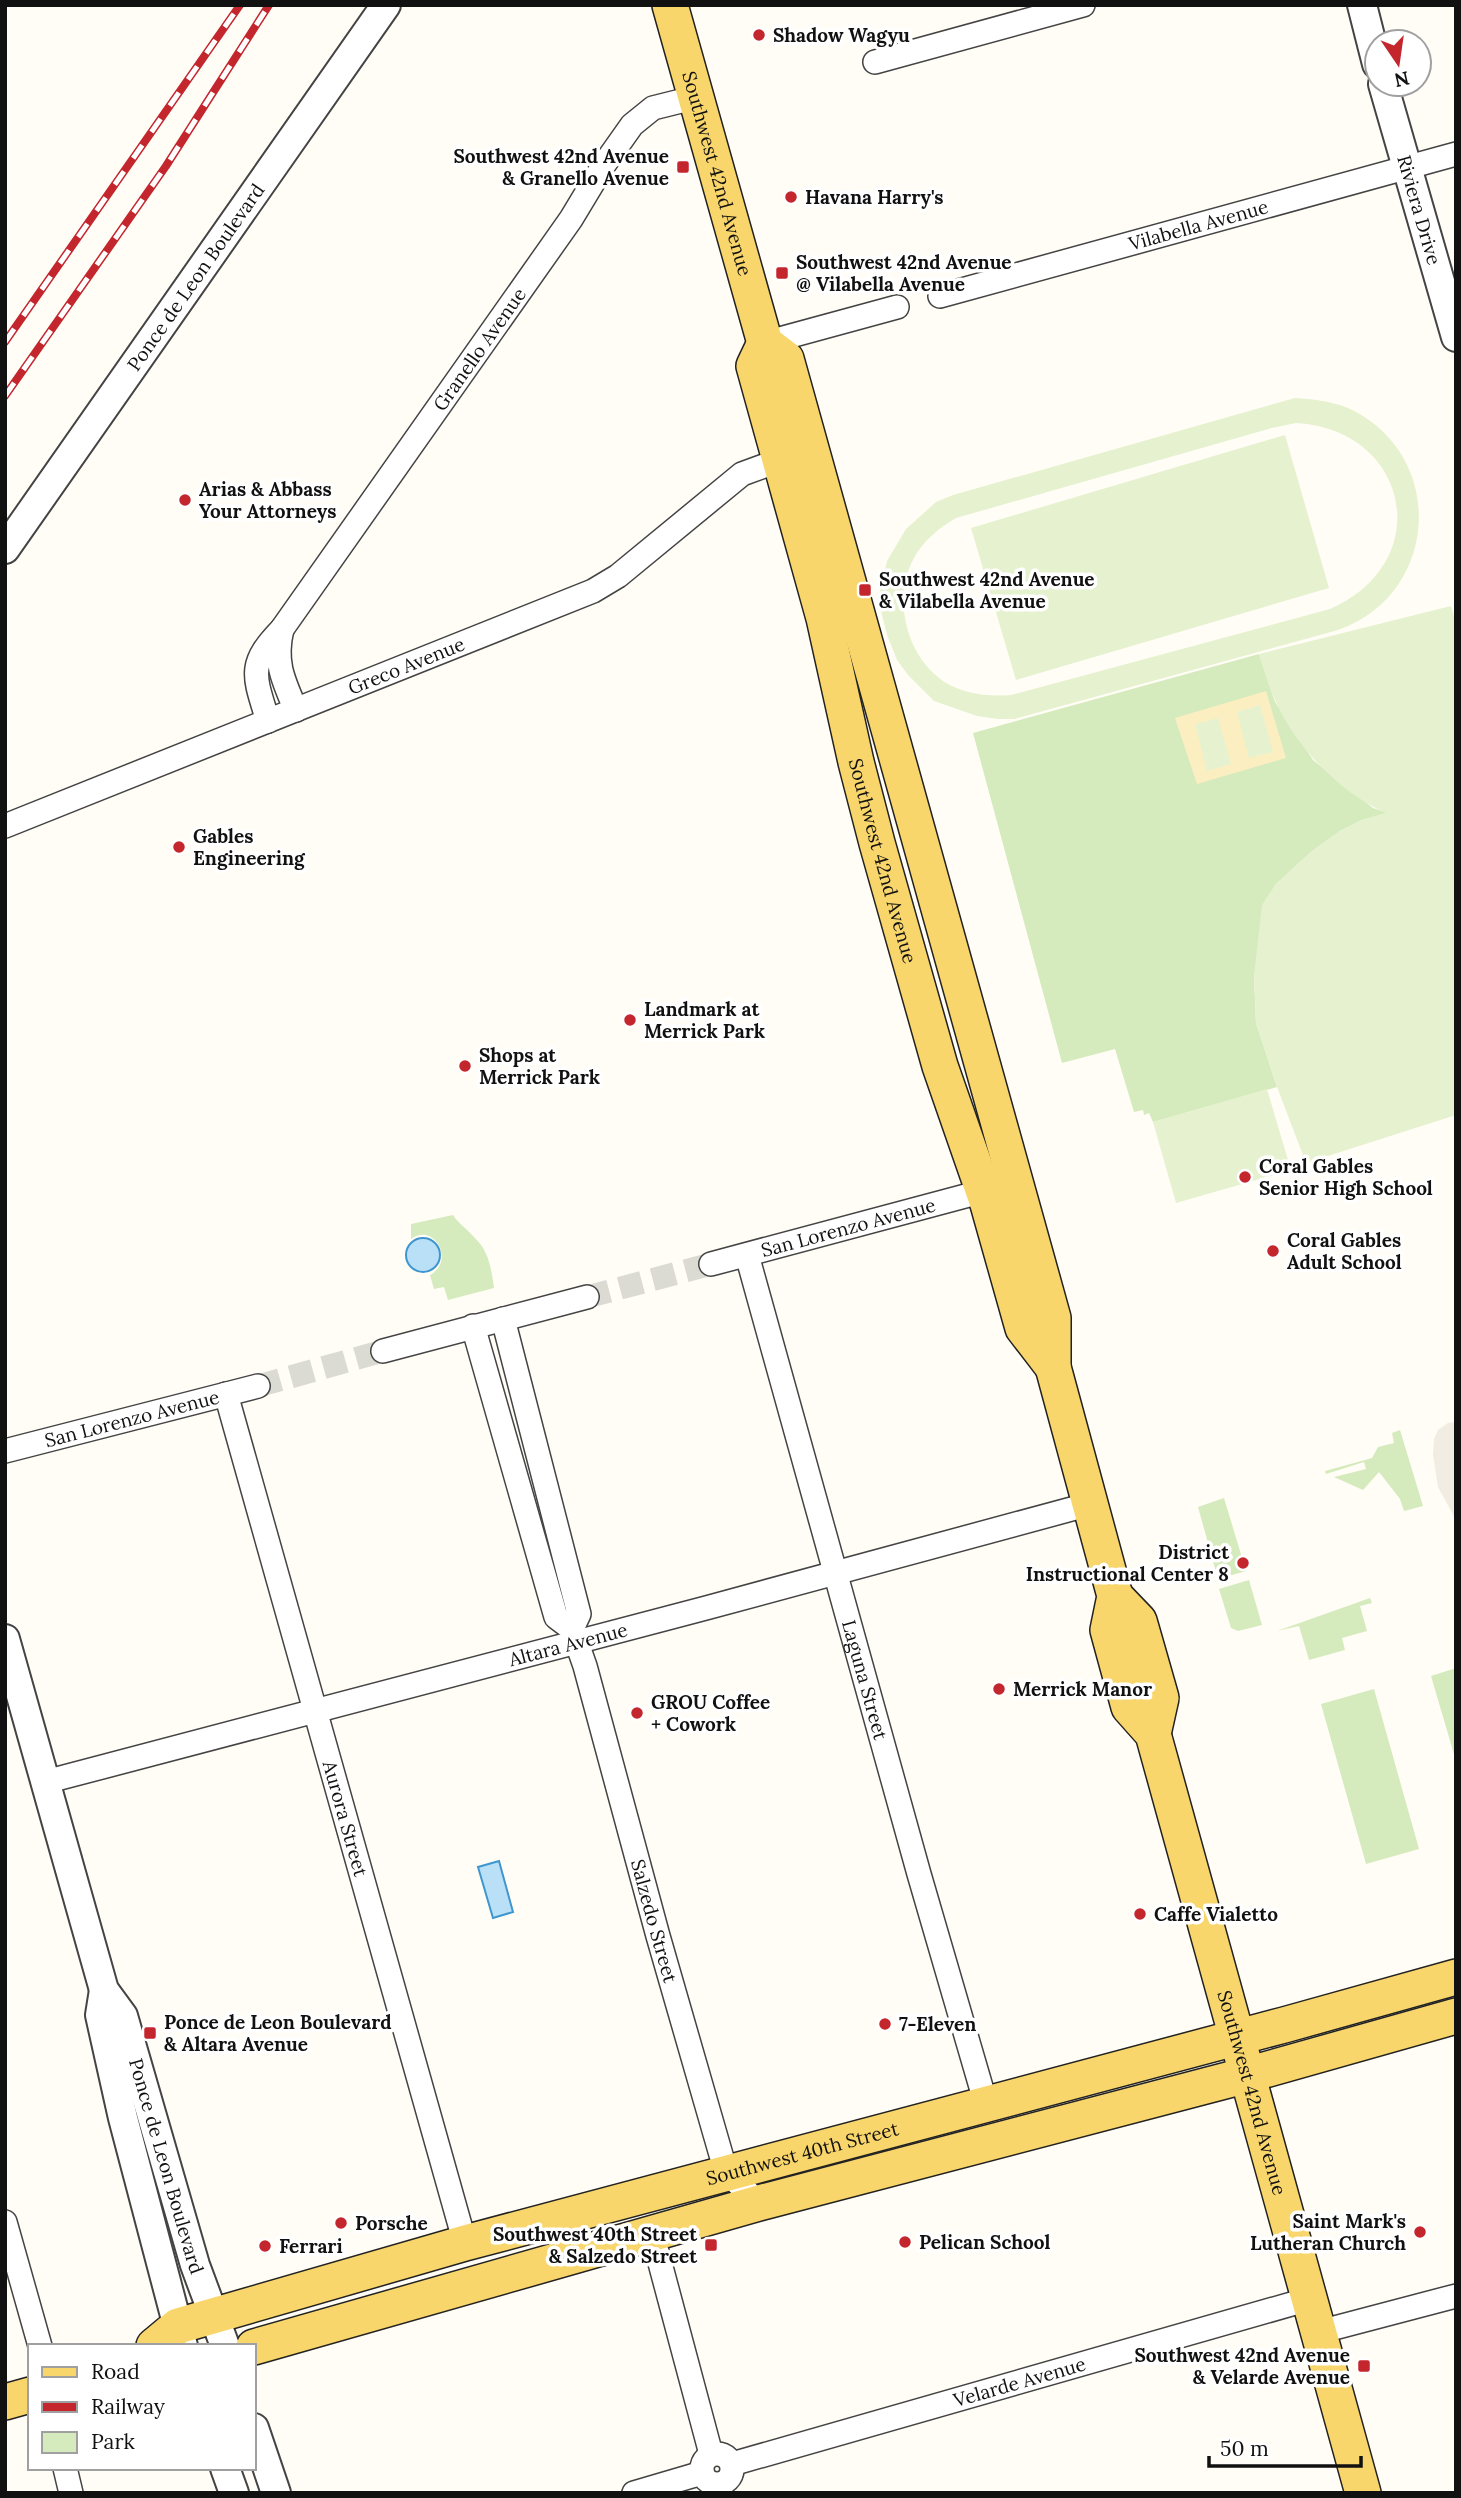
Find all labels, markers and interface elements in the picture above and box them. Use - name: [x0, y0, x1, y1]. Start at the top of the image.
- place label: Shadow Wagyu: [773, 23, 910, 47]
- marker: Shadow Wagyu: [751, 27, 767, 43]
- north arrow: [1363, 28, 1433, 98]
- text: N: [1392, 66, 1412, 93]
- street label: Southwest 42nd Avenue: [677, 68, 758, 278]
- place label: Southwest 42nd Avenue & Granello Avenue: [453, 144, 669, 190]
- street label: Riviera Drive: [1392, 152, 1447, 267]
- marker: Southwest 42nd Avenue & Granello Avenue: [675, 159, 691, 175]
- street label: Ponce de Leon Boulevard: [122, 179, 269, 375]
- place label: Havana Harry's: [805, 185, 944, 209]
- marker: Havana Harry's: [783, 189, 799, 205]
- street label: Vilabella Avenue: [1125, 194, 1271, 256]
- place label: Southwest 42nd Avenue @ Vilabella Avenue: [796, 250, 1012, 296]
- marker: Southwest 42nd Avenue @ Vilabella Avenue: [774, 265, 790, 281]
- street label: Granello Avenue: [428, 283, 531, 415]
- place label: Arias & Abbass Your Attorneys: [199, 477, 337, 523]
- marker: Arias & Abbass Your Attorneys: [177, 492, 193, 508]
- place label: Southwest 42nd Avenue & Vilabella Avenue: [879, 567, 1095, 613]
- marker: Southwest 42nd Avenue & Vilabella Avenue: [857, 582, 873, 598]
- street label: Greco Avenue: [344, 632, 468, 700]
- street label: Southwest 42nd Avenue: [844, 756, 922, 966]
- place label: Gables Engineering: [193, 824, 306, 870]
- marker: Gables Engineering: [171, 839, 187, 855]
- place label: Landmark at Merrick Park: [644, 997, 765, 1043]
- marker: Landmark at Merrick Park: [622, 1012, 638, 1028]
- place label: Shops at Merrick Park: [479, 1043, 600, 1089]
- marker: Shops at Merrick Park: [457, 1058, 473, 1074]
- place label: Coral Gables Senior High School: [1259, 1154, 1433, 1200]
- marker: Coral Gables Senior High School: [1237, 1169, 1253, 1185]
- street label: San Lorenzo Avenue: [758, 1193, 938, 1262]
- place label: Coral Gables Adult School: [1287, 1228, 1402, 1274]
- marker: Coral Gables Adult School: [1265, 1243, 1281, 1259]
- street label: San Lorenzo Avenue: [42, 1384, 222, 1452]
- place label: District Instructional Center 8: [1026, 1540, 1230, 1586]
- marker: District Instructional Center 8: [1235, 1555, 1251, 1571]
- street label: Altara Avenue: [505, 1617, 630, 1672]
- street label: Laguna Street: [837, 1617, 893, 1743]
- place label: Merrick Manor: [1013, 1677, 1152, 1701]
- marker: Merrick Manor: [991, 1681, 1007, 1697]
- place label: GROU Coffee + Cowork: [651, 1690, 770, 1736]
- marker: GROU Coffee + Cowork: [629, 1705, 645, 1721]
- street label: Aurora Street: [318, 1757, 373, 1880]
- street label: Salzedo Street: [626, 1857, 683, 1986]
- place label: Caffe Vialetto: [1154, 1902, 1278, 1926]
- marker: Caffe Vialetto: [1132, 1906, 1148, 1922]
- street label: Southwest 42nd Avenue: [1212, 1988, 1292, 2198]
- place label: Ponce de Leon Boulevard & Altara Avenue: [164, 2010, 391, 2056]
- place label: 7-Eleven: [899, 2012, 976, 2036]
- marker: 7-Eleven: [877, 2016, 893, 2032]
- marker: Ponce de Leon Boulevard & Altara Avenue: [142, 2025, 158, 2041]
- street label: Ponce de Leon Boulevard: [124, 2055, 209, 2277]
- street label: Southwest 40th Street: [703, 2116, 902, 2190]
- place label: Saint Mark's Lutheran Church: [1250, 2209, 1406, 2255]
- place label: Porsche: [355, 2211, 428, 2235]
- marker: Porsche: [333, 2215, 349, 2231]
- place label: Southwest 40th Street & Salzedo Street: [493, 2222, 698, 2268]
- marker: Saint Mark's Lutheran Church: [1412, 2224, 1428, 2240]
- place label: Pelican School: [919, 2230, 1051, 2254]
- place label: Ferrari: [279, 2234, 343, 2258]
- marker: Pelican School: [897, 2234, 913, 2250]
- marker: Southwest 40th Street & Salzedo Street: [703, 2237, 719, 2253]
- marker: Ferrari: [257, 2238, 273, 2254]
- place label: Southwest 42nd Avenue & Velarde Avenue: [1134, 2343, 1350, 2389]
- legend: [28, 2344, 256, 2470]
- street label: Velarde Avenue: [950, 2352, 1088, 2412]
- text: Road: [91, 2358, 140, 2385]
- marker: Southwest 42nd Avenue & Velarde Avenue: [1356, 2358, 1372, 2374]
- text: Railway: [91, 2393, 165, 2420]
- scale bar: [1209, 2424, 1361, 2468]
- text: Park: [91, 2428, 135, 2455]
- text: 50 m: [1220, 2435, 1269, 2462]

